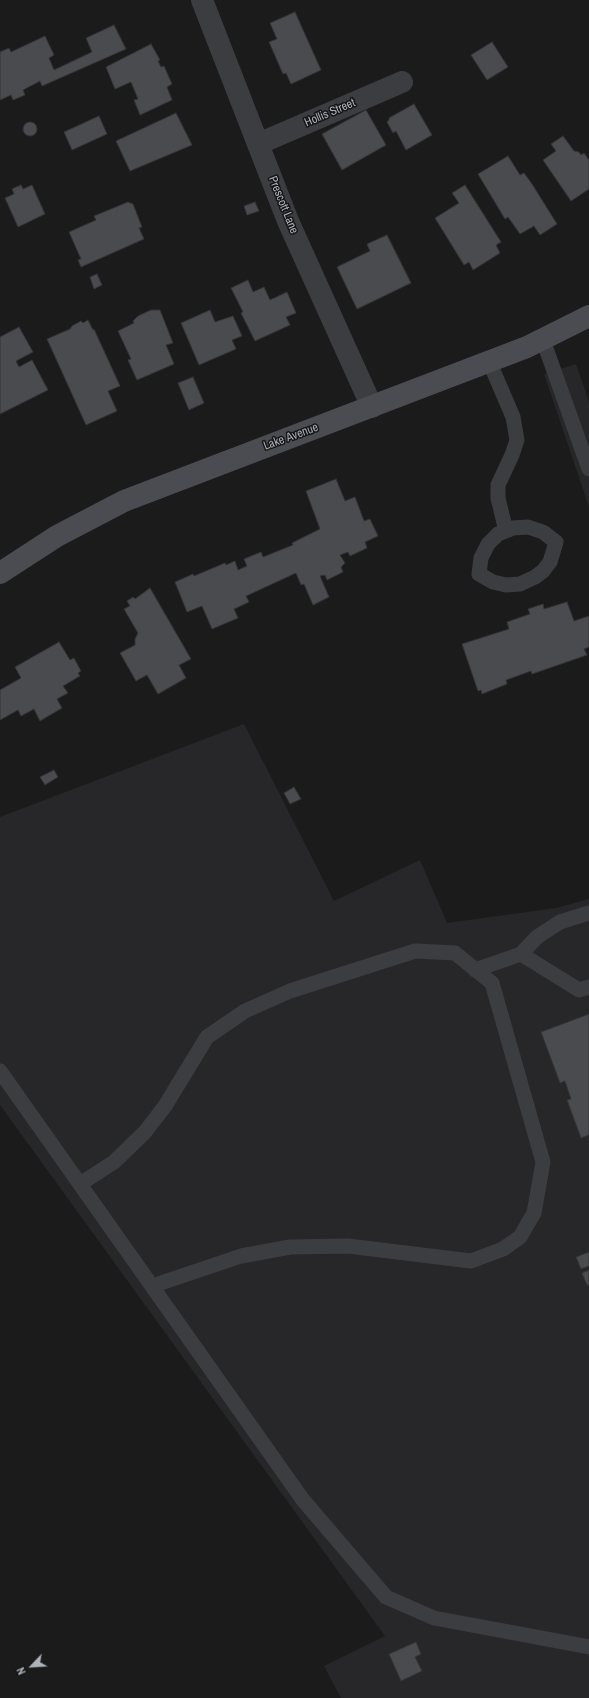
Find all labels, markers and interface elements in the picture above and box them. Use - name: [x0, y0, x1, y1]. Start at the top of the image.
- street label: Hollis Street: [303, 96, 357, 130]
- street label: Prescott Lane: [265, 174, 301, 236]
- street label: Lake Avenue: [262, 420, 320, 454]
- north arrow: [12, 1646, 52, 1686]
- text: N: [13, 1665, 29, 1677]

